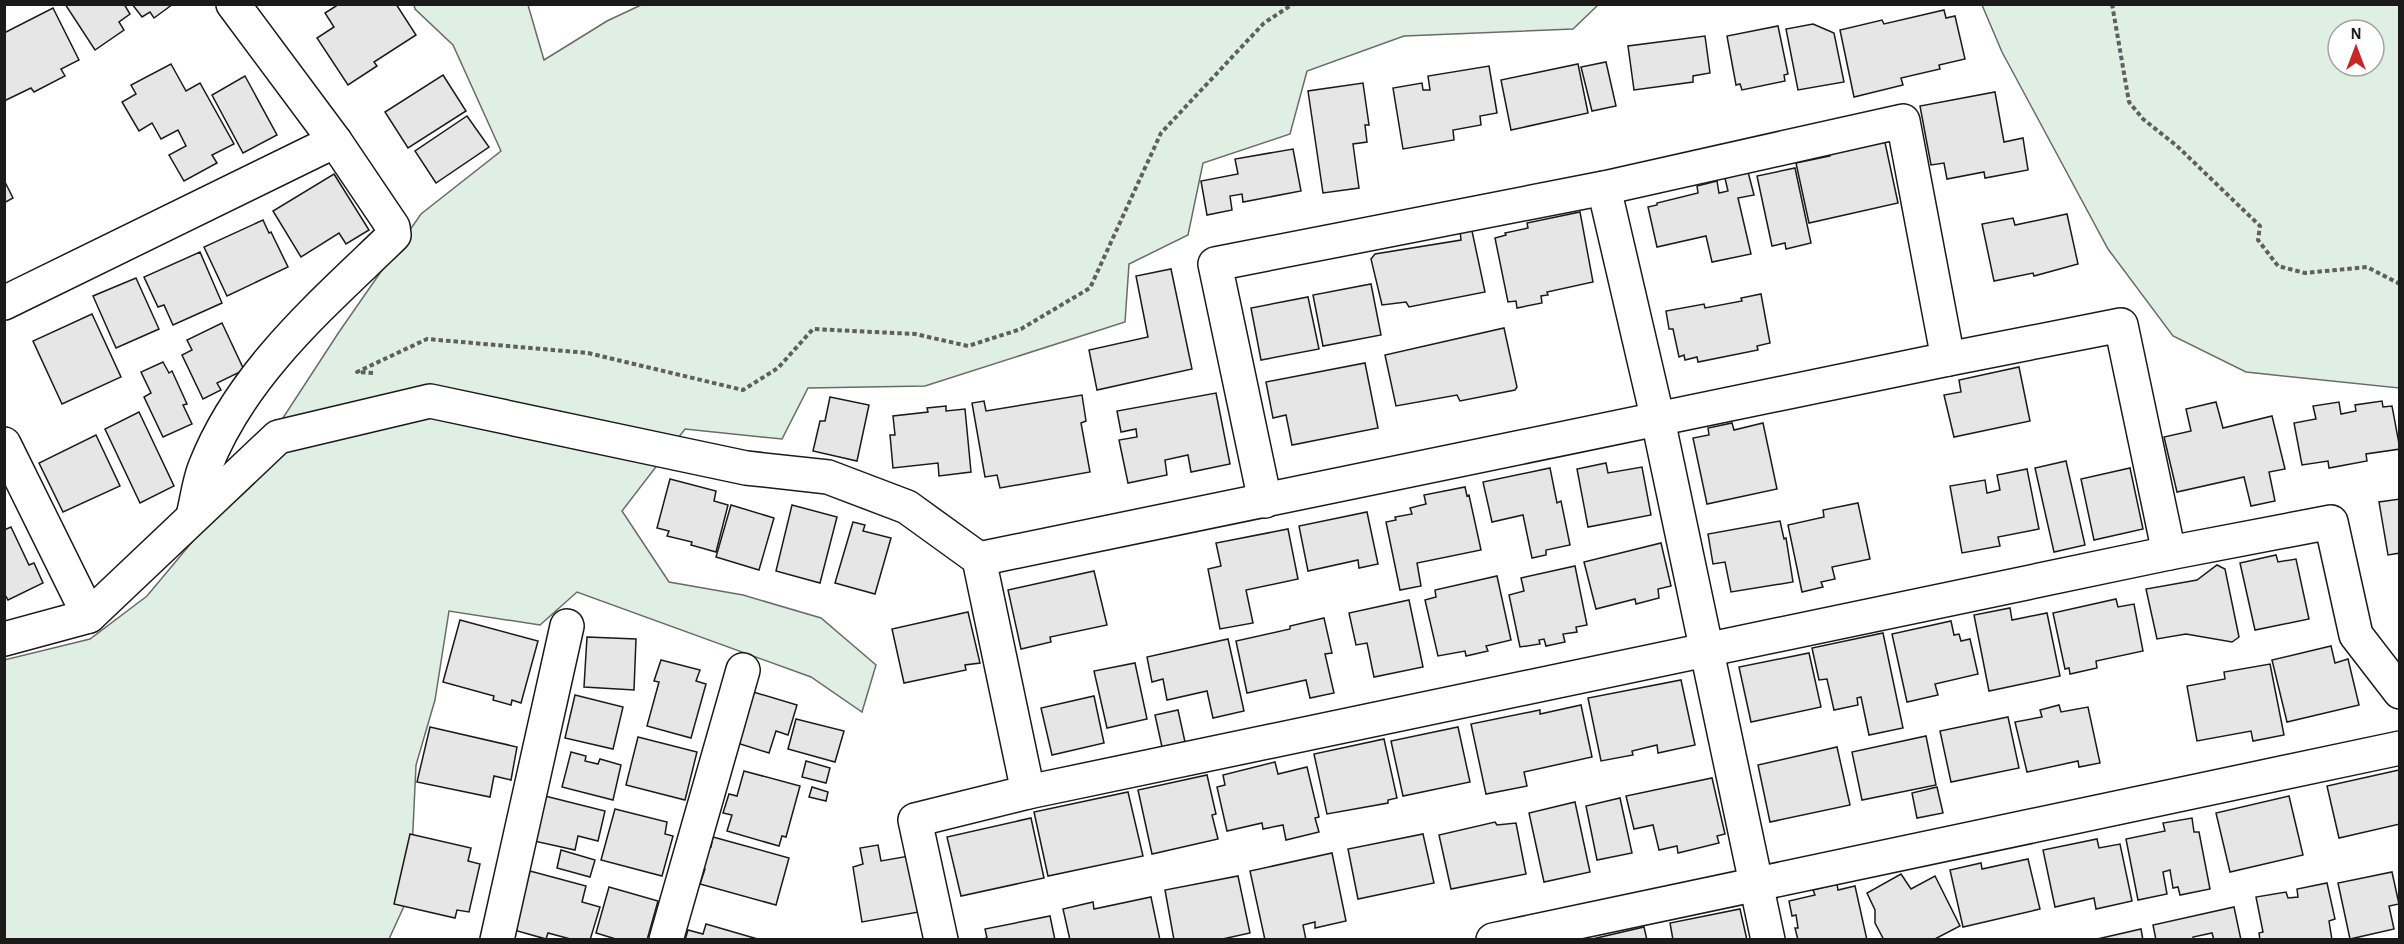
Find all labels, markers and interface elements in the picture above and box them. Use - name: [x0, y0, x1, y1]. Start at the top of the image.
- north arrow: [2326, 18, 2386, 78]
- text: N: [2350, 26, 2362, 42]

